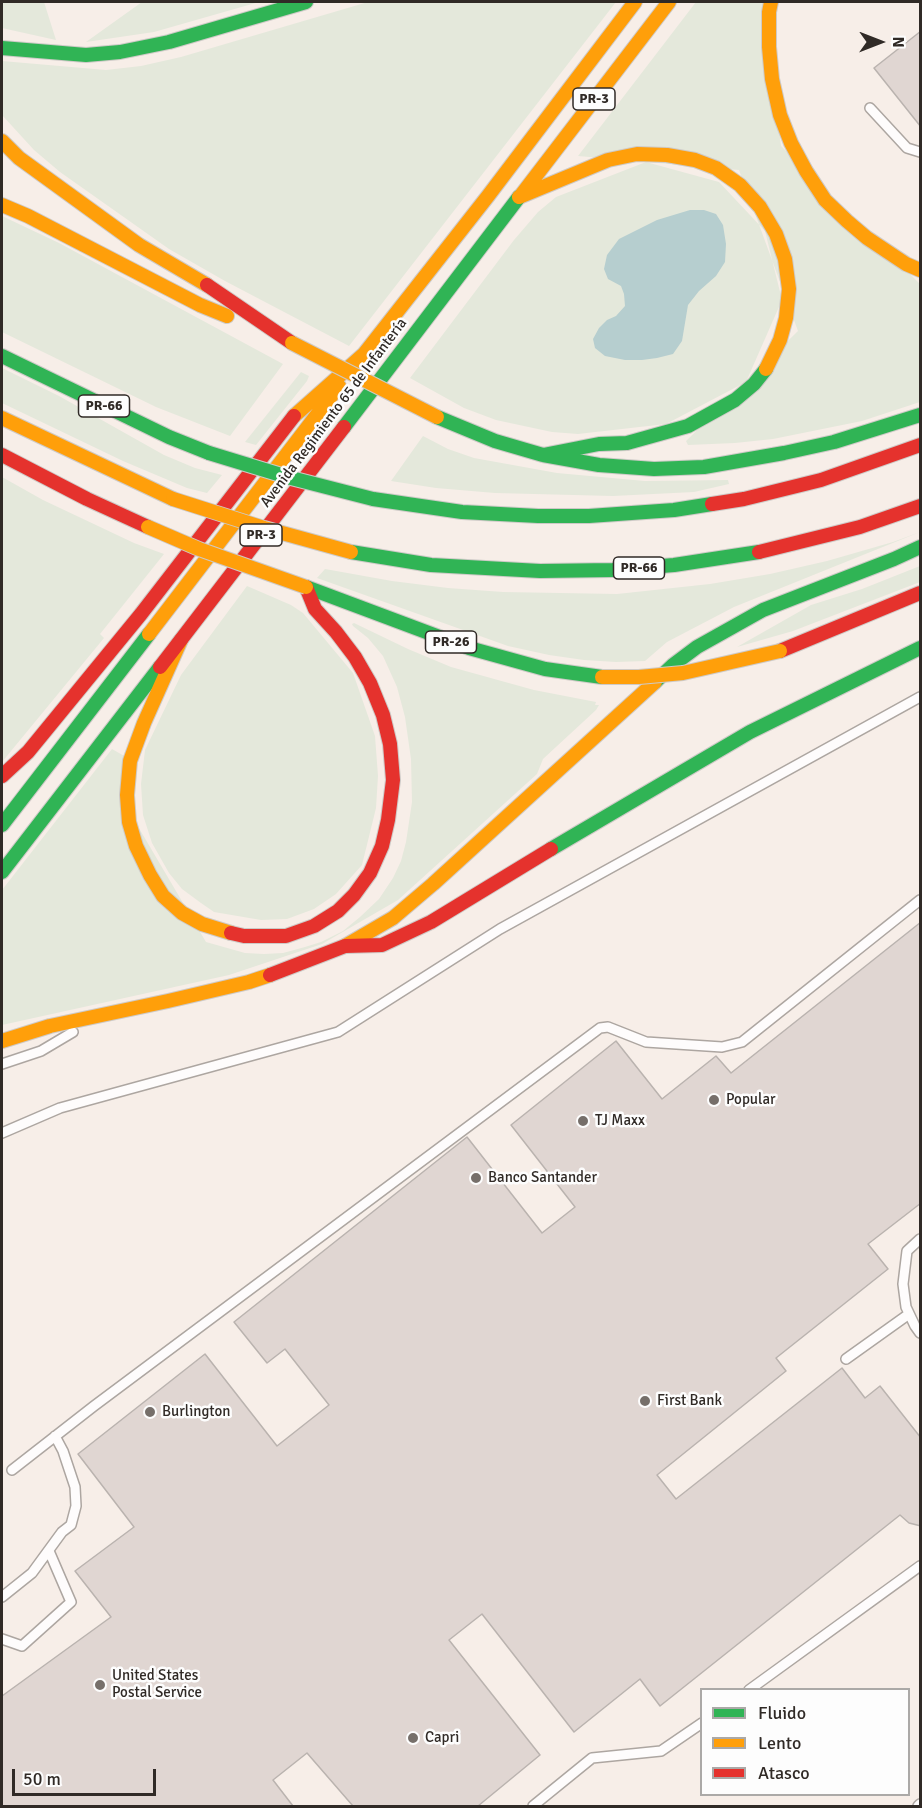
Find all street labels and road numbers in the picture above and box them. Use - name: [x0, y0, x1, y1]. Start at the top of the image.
- road number: PR-3: [573, 88, 615, 110]
- street label: Avenida Regimiento 65 de Infantería: [257, 315, 411, 511]
- road number: PR-66: [78, 395, 130, 417]
- road number: PR-3: [240, 524, 282, 546]
- road number: PR-66: [614, 557, 664, 579]
- road number: PR-26: [426, 631, 476, 653]

